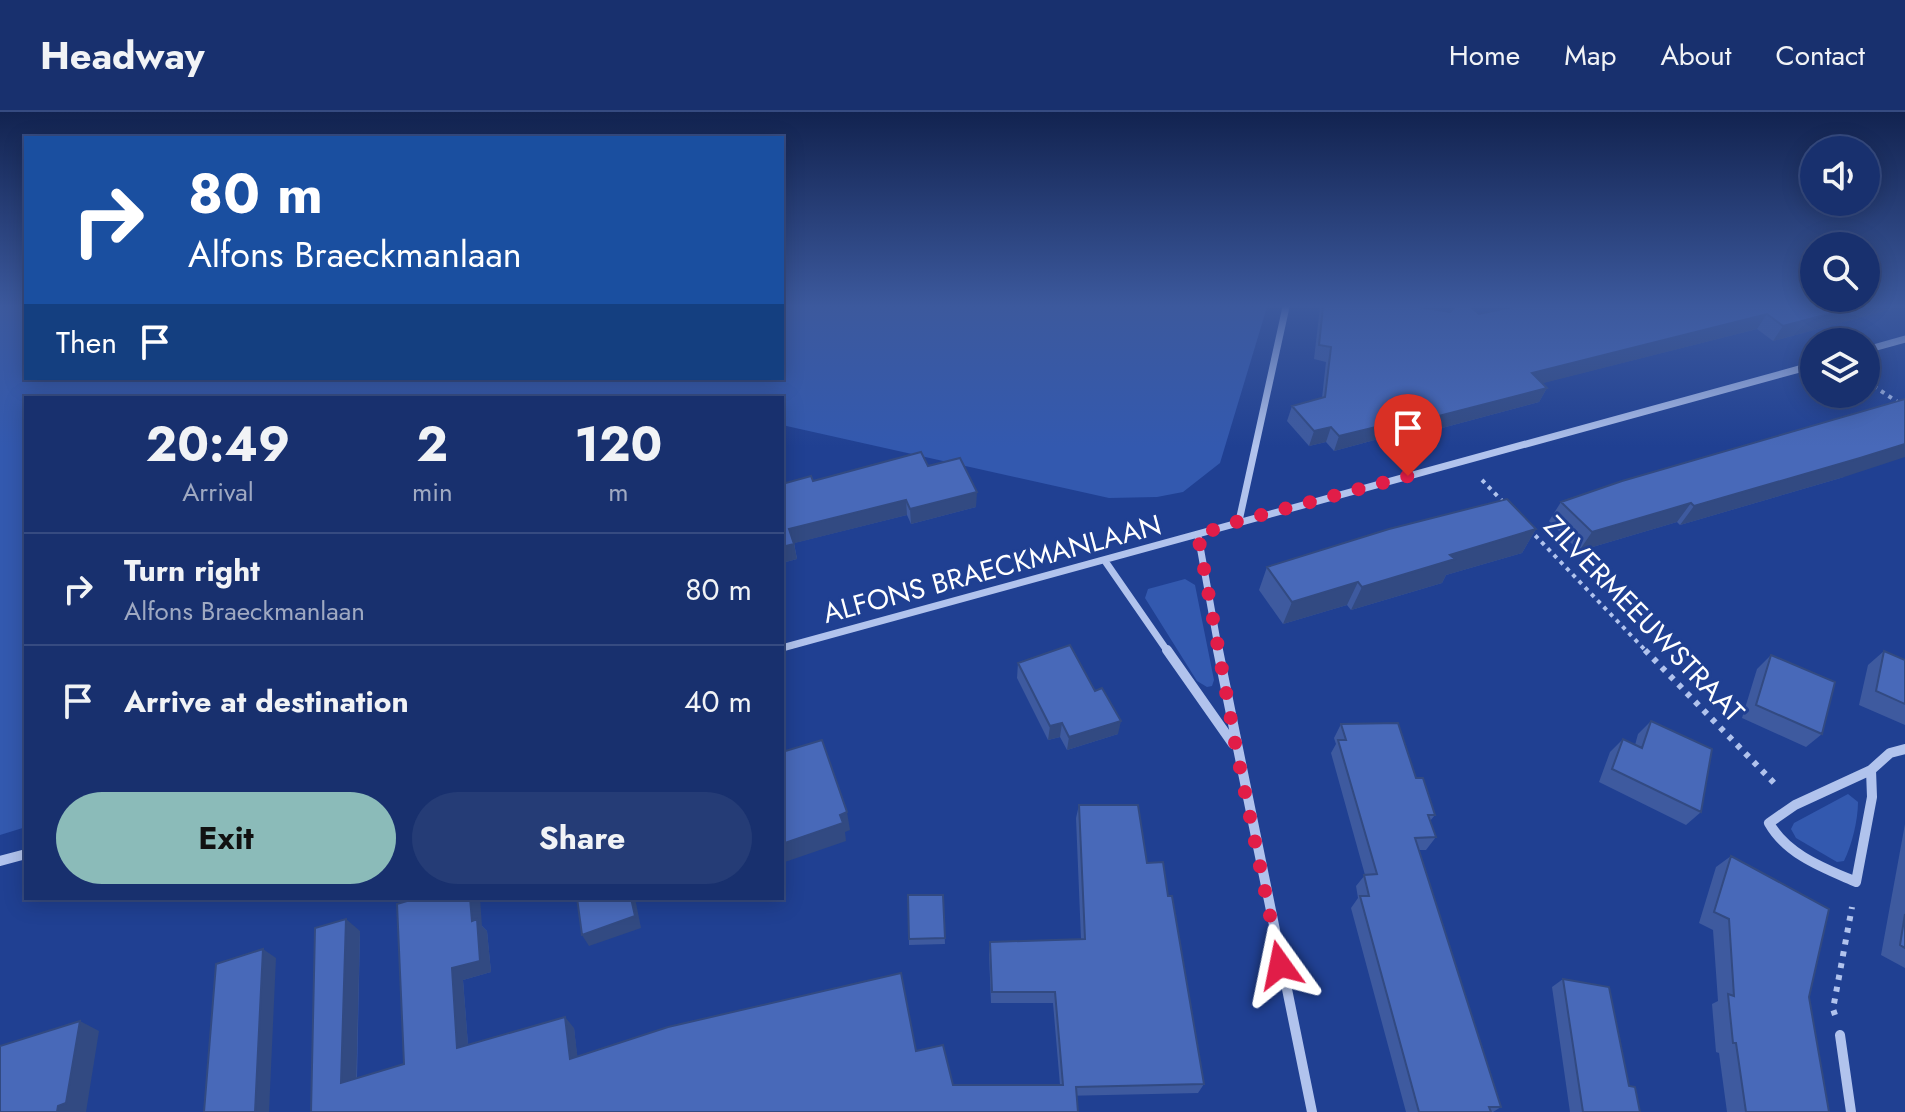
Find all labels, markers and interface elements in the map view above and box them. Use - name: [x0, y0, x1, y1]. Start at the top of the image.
- text: Headway: [40, 28, 205, 83]
- text: Home: [1449, 35, 1520, 76]
- text: Map: [1564, 35, 1616, 76]
- text: About: [1660, 35, 1732, 76]
- text: Contact: [1776, 35, 1865, 76]
- map controls: [1800, 136, 1880, 408]
- button: sound: [1800, 136, 1880, 216]
- text: 80 m: [188, 153, 323, 234]
- icon: right: [56, 168, 160, 272]
- text: Alfons Braeckmanlaan: [188, 228, 522, 280]
- button: search: [1800, 232, 1880, 312]
- icon: arrive: [133, 320, 177, 364]
- text: Then: [56, 321, 117, 364]
- button: layers: [1800, 328, 1880, 408]
- pin: [1374, 394, 1442, 476]
- icon: arrive: [1386, 406, 1430, 450]
- text: 20:49: [146, 410, 290, 479]
- text: 2: [417, 410, 448, 479]
- text: 120: [574, 410, 662, 479]
- text: Arrival: [182, 473, 254, 511]
- text: min: [412, 473, 453, 511]
- text: m: [608, 473, 628, 511]
- street label: ALFONS BRAECKMANLAAN: [818, 504, 1166, 634]
- street label: ZILVERMEEUWSTRAAT: [1534, 507, 1754, 731]
- text: Turn right: [124, 549, 260, 592]
- icon: right: [56, 567, 100, 611]
- text: 80 m: [685, 568, 752, 611]
- text: Alfons Braeckmanlaan: [124, 592, 365, 630]
- icon: arrive: [56, 679, 100, 723]
- text: Arrive at destination: [124, 680, 409, 723]
- text: 40 m: [684, 680, 752, 723]
- button: Exit: [56, 792, 396, 884]
- button: Share: [412, 792, 752, 884]
- position arrow: [1238, 923, 1322, 1007]

